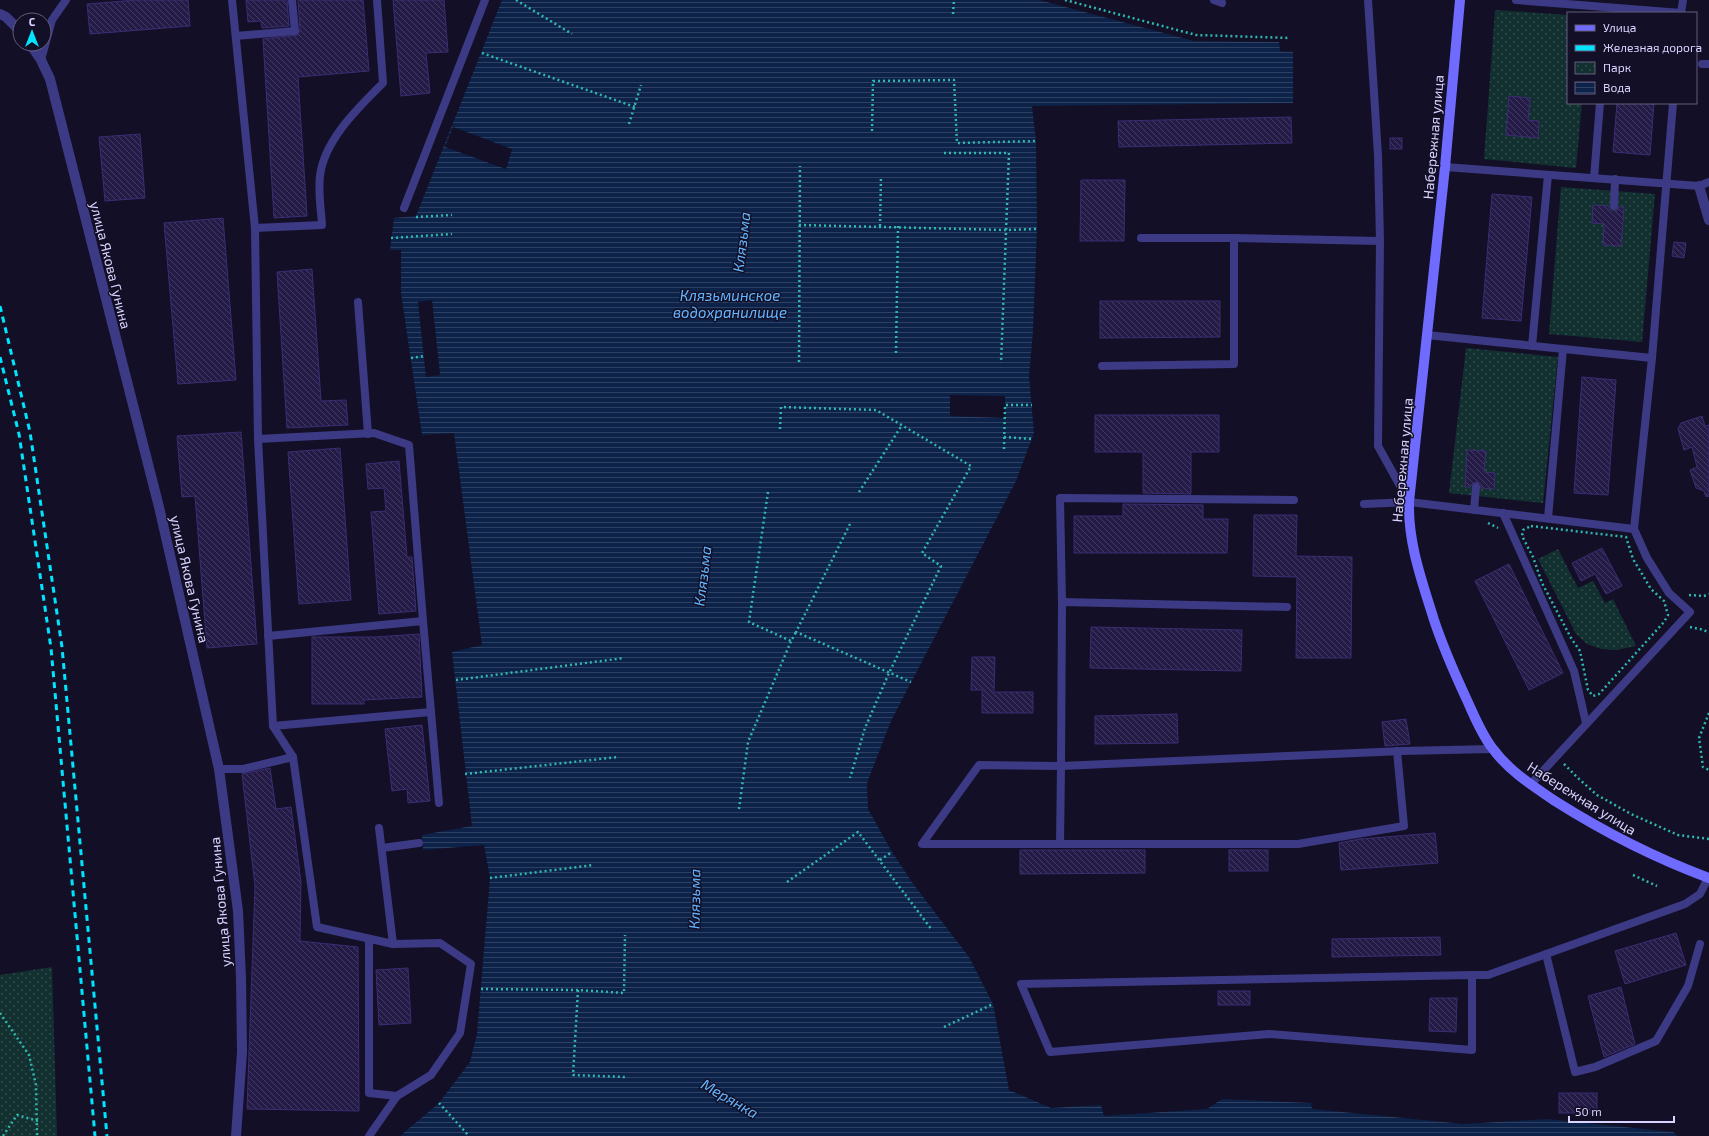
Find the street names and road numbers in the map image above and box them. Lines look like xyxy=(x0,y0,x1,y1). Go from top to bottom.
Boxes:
street label: Набережная улица xyxy=(1419,74,1447,200)
street label: улица Якова Гунина xyxy=(87,200,135,330)
street label: Набережная улица xyxy=(1388,397,1416,523)
street label: улица Якова Гунина xyxy=(167,513,213,645)
street label: Набережная улица xyxy=(1524,758,1640,838)
street label: улица Якова Гунина xyxy=(206,836,234,968)

